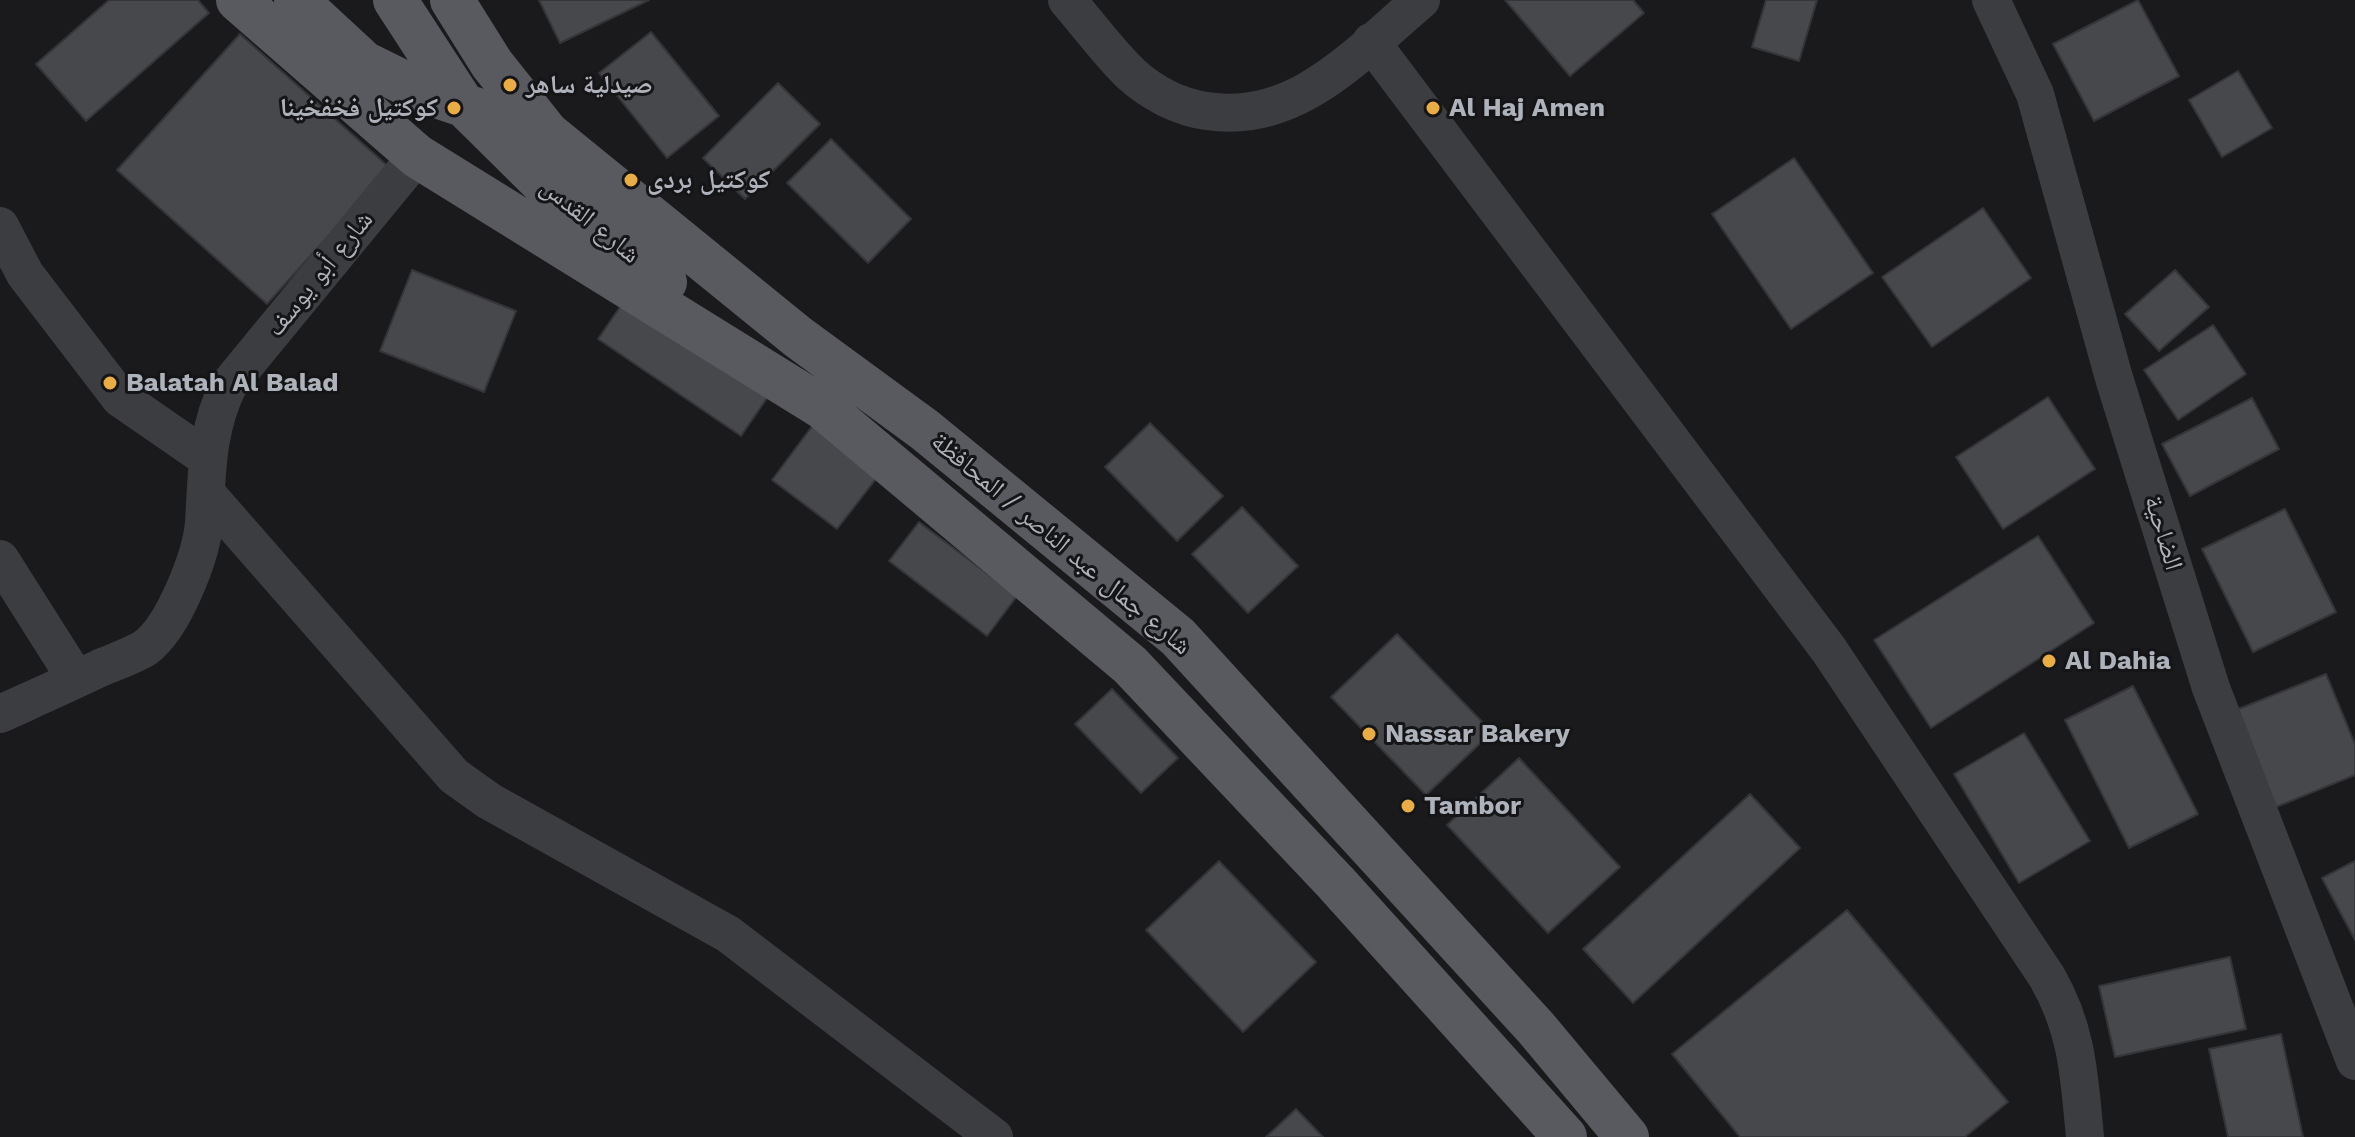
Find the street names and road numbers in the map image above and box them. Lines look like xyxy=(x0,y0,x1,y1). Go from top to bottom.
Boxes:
street label: شارع القدس xyxy=(534,172,646,270)
street label: شارع أبو يوسف xyxy=(260,205,380,343)
street label: شارع جمال عبد الناصر / المحافظة xyxy=(925,426,1197,662)
street label: الضاحية xyxy=(2137,492,2189,574)

